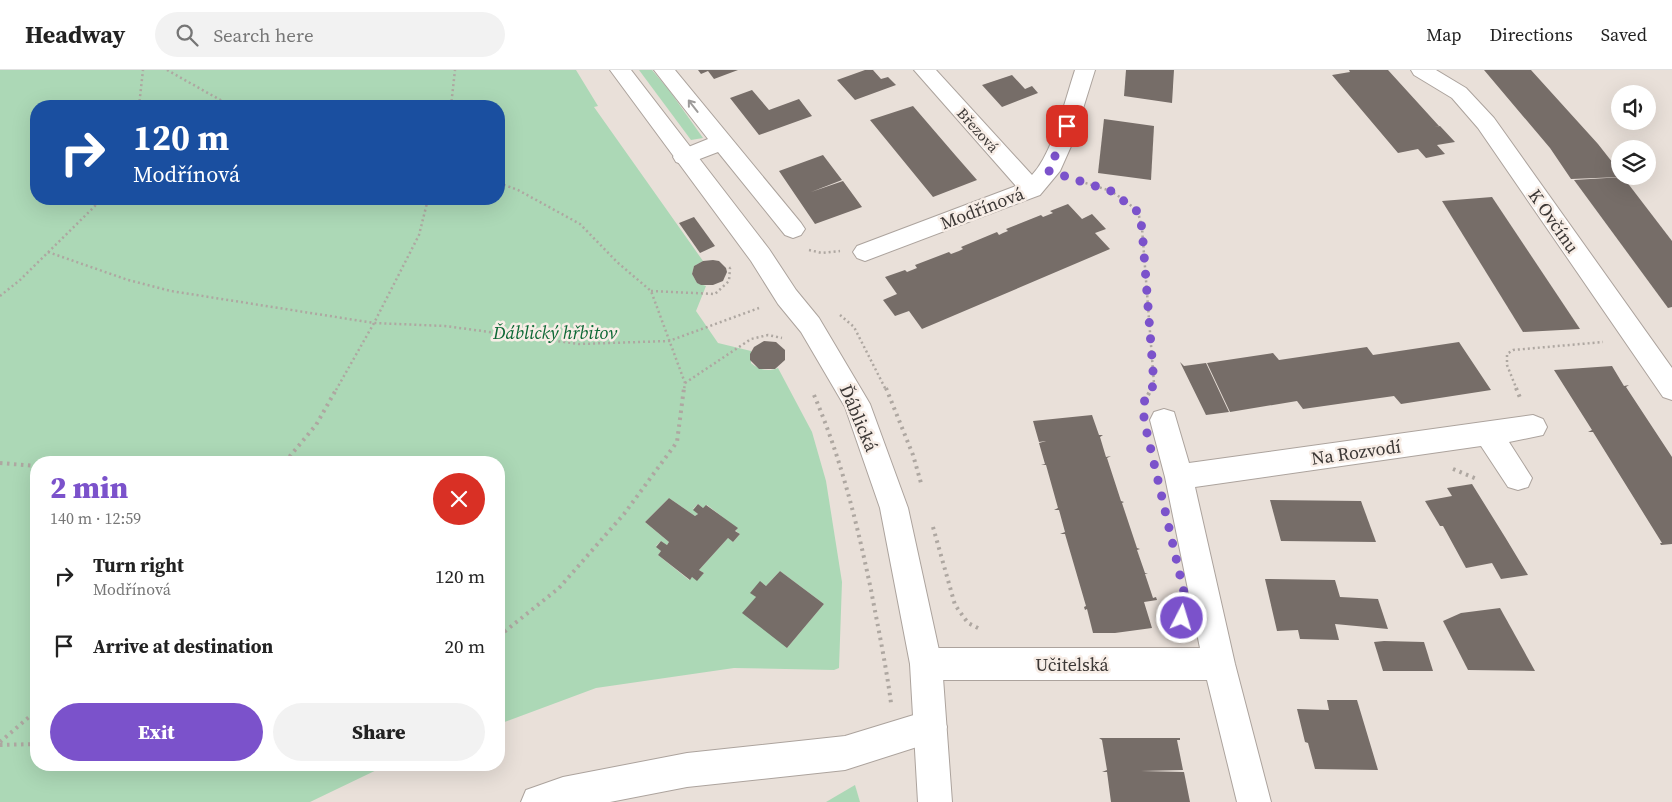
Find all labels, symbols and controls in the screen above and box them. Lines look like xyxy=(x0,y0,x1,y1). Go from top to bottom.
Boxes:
search box xyxy=(155,12,505,57)
text: Headway xyxy=(25,18,125,51)
icon: search xyxy=(173,21,201,49)
text: Search here xyxy=(213,22,314,48)
text: Map xyxy=(1426,22,1462,47)
text: Directions xyxy=(1490,22,1573,47)
text: Saved xyxy=(1601,22,1647,47)
map controls xyxy=(1611,85,1656,185)
button: sound xyxy=(1611,85,1656,130)
one-way arrow xyxy=(687,100,698,113)
street label: Březová xyxy=(952,103,1004,157)
pin xyxy=(1046,105,1088,147)
icon: arrive xyxy=(1053,112,1081,140)
text: 120 m xyxy=(133,114,229,162)
icon: right xyxy=(50,120,115,185)
button: layers xyxy=(1611,140,1656,185)
text: Modřínová xyxy=(133,159,240,189)
street label: Modřínová xyxy=(937,180,1028,235)
street label: K Ovčínu xyxy=(1523,184,1585,258)
park label: Ďáblický hřbitov xyxy=(492,320,617,345)
street label: Ďáblická xyxy=(834,381,885,456)
street label: Na Rozvodí xyxy=(1310,433,1402,471)
text: 2 min xyxy=(50,467,128,508)
button: close xyxy=(433,473,485,525)
text: 140 m · 12:59 xyxy=(50,507,141,529)
text: Turn right xyxy=(93,552,184,578)
icon: right xyxy=(50,562,78,590)
text: 120 m xyxy=(435,563,485,589)
text: Modřínová xyxy=(93,578,171,600)
position arrow xyxy=(1155,591,1207,643)
icon: arrive xyxy=(50,632,78,660)
text: Arrive at destination xyxy=(93,633,273,659)
text: 20 m xyxy=(444,633,485,659)
street label: Učitelská xyxy=(1035,652,1110,677)
button: Exit xyxy=(50,703,263,761)
button: Share xyxy=(273,703,485,761)

